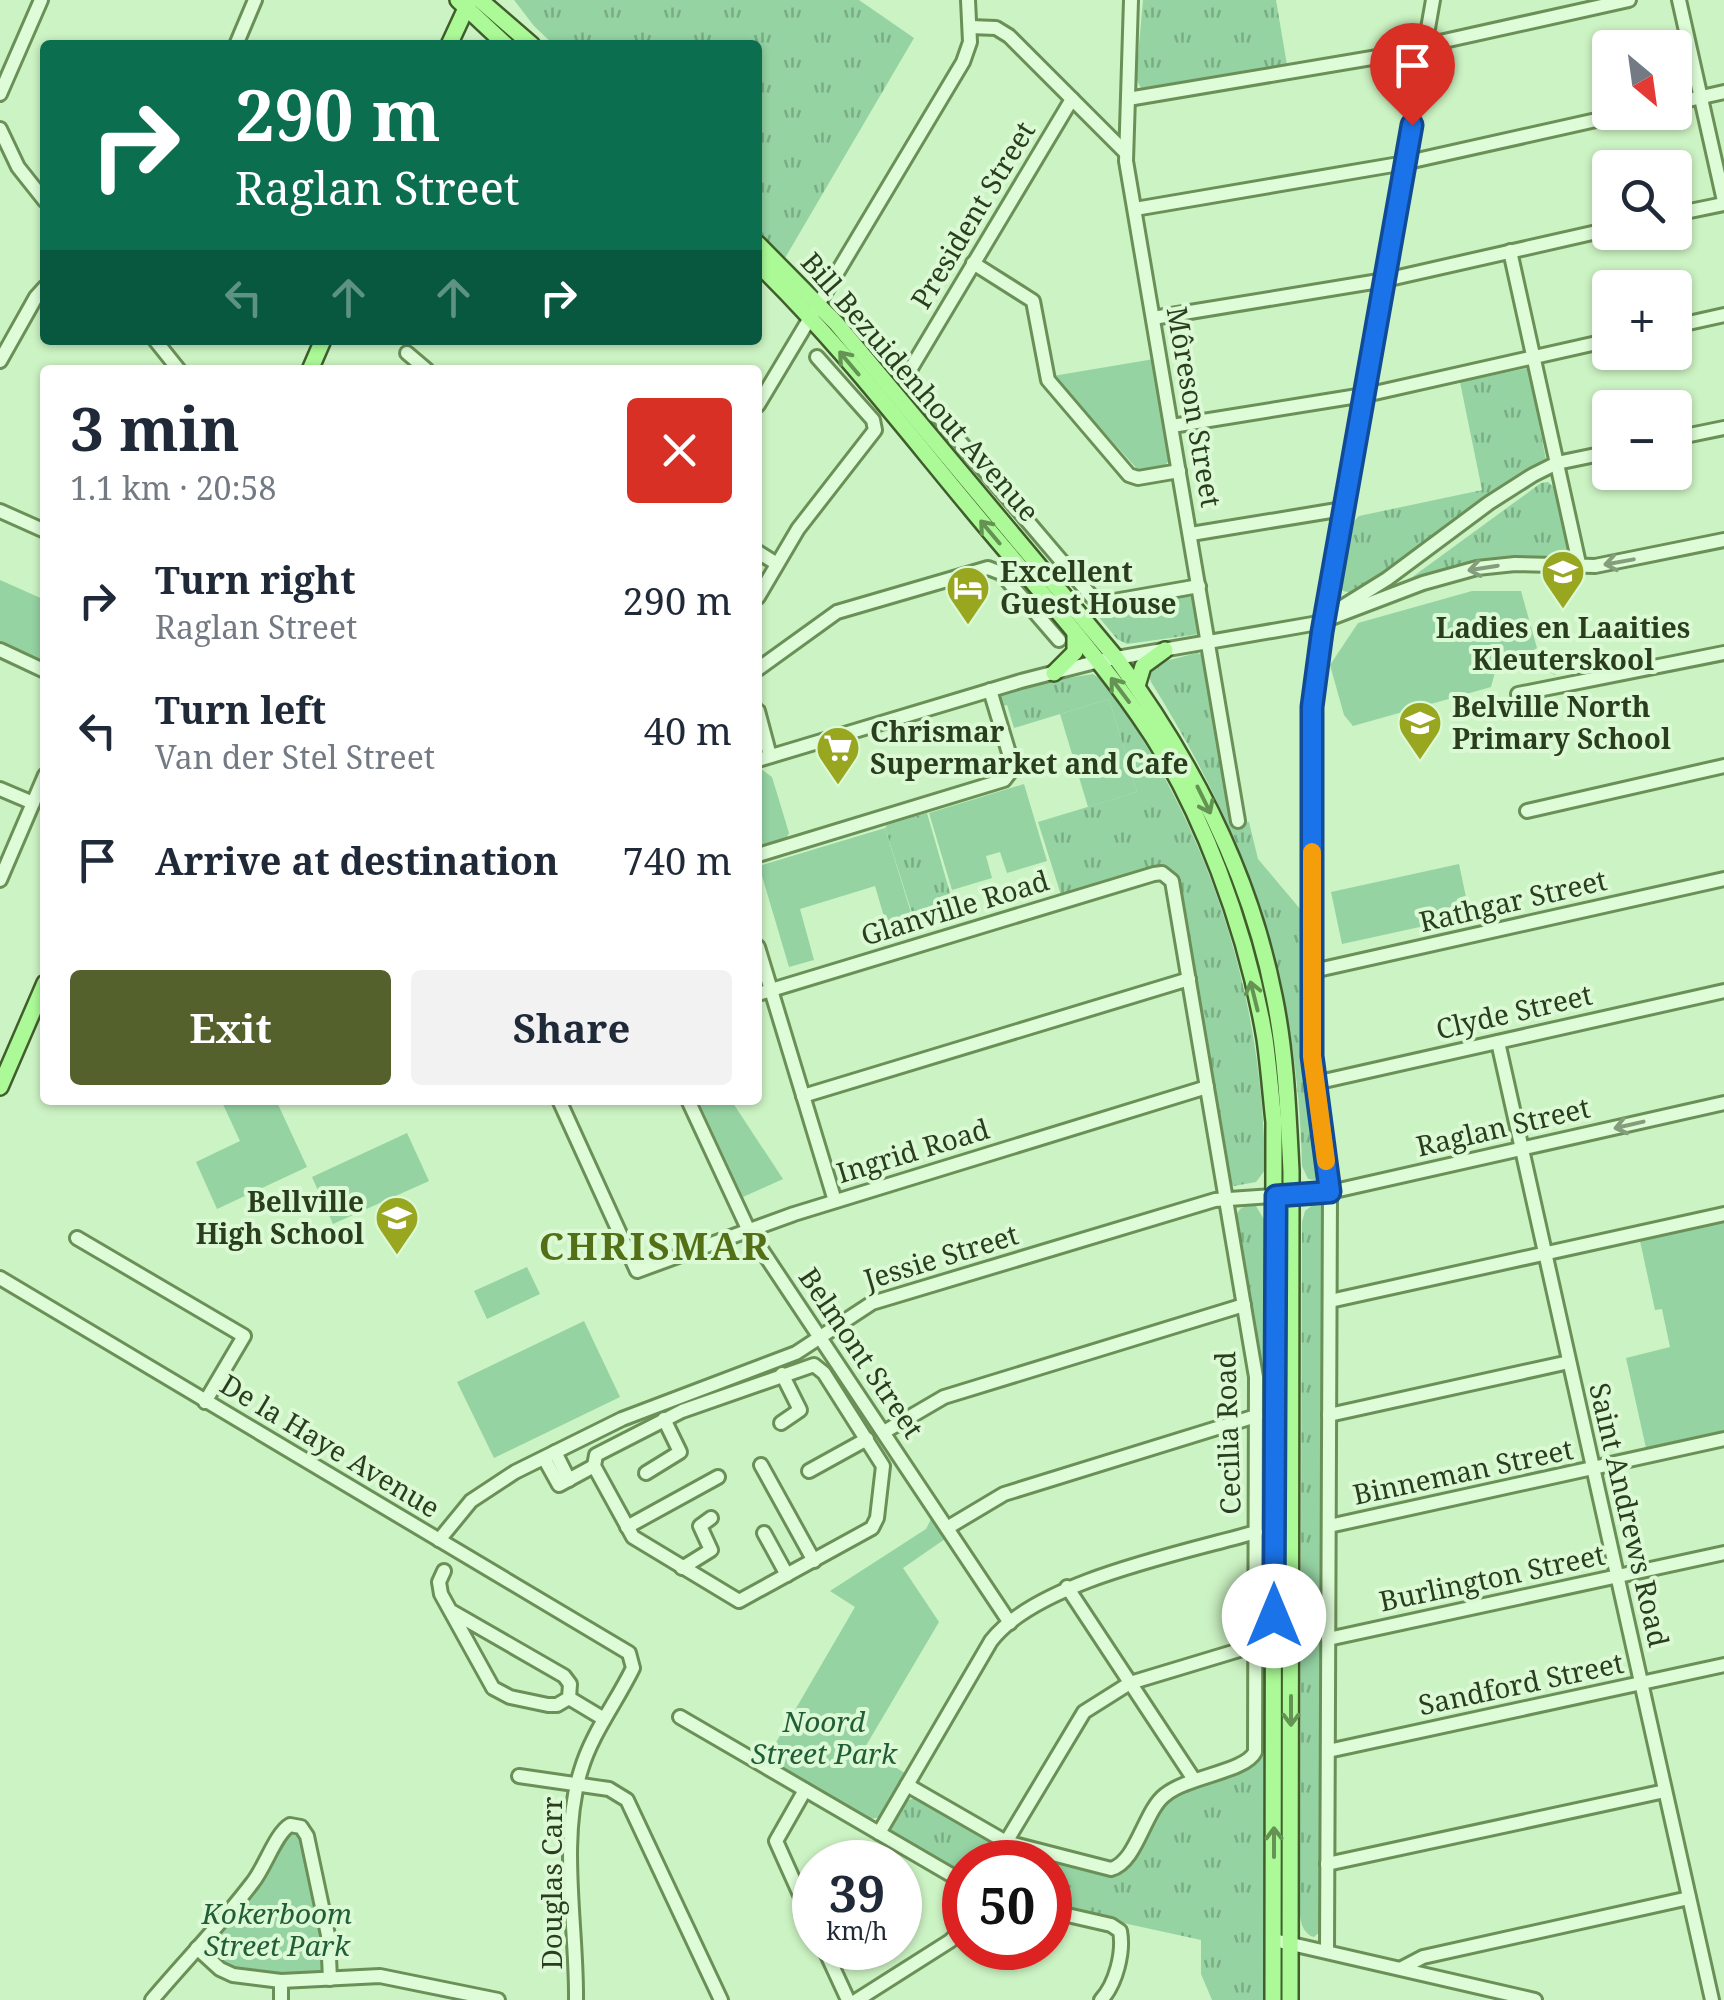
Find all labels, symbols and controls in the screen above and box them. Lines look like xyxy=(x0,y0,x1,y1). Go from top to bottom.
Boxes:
pin xyxy=(1370,23,1455,126)
north arrow xyxy=(1592,30,1692,130)
map controls xyxy=(1592,30,1692,490)
icon: arrive xyxy=(1385,38,1440,93)
text: 290 m xyxy=(235,66,441,162)
icon: right xyxy=(70,80,200,210)
street label: President Street xyxy=(901,114,1043,315)
button: search xyxy=(1592,150,1692,250)
text: Raglan Street xyxy=(235,157,520,218)
street label: Bill Bezuidenhout Avenue xyxy=(793,244,1048,529)
icon: left xyxy=(216,270,271,325)
icon: ahead xyxy=(321,270,376,325)
icon: ahead xyxy=(426,270,481,325)
icon: right xyxy=(531,270,586,325)
button: + xyxy=(1592,270,1692,370)
street label: Môreson Street xyxy=(1159,304,1231,510)
one-way arrow xyxy=(838,351,861,376)
text: 3 min xyxy=(70,387,240,469)
button: − xyxy=(1592,390,1692,490)
button: close xyxy=(627,398,732,503)
text: 1.1 km · 20:58 xyxy=(70,466,276,509)
one-way arrow xyxy=(979,519,1001,545)
school or university icon: Ladies en Laaities Kleuterskool xyxy=(1540,549,1586,610)
place label: Excellent Guest House xyxy=(1000,552,1177,622)
text: Turn right xyxy=(155,553,356,605)
one-way arrow xyxy=(1604,553,1636,572)
one-way arrow xyxy=(1467,559,1500,578)
hotel icon: Excellent Guest House xyxy=(945,565,991,626)
icon: right xyxy=(70,573,125,628)
text: 290 m xyxy=(622,574,732,626)
text: Raglan Street xyxy=(155,605,357,648)
place label: Ladies en Laaities Kleuterskool xyxy=(1436,608,1690,678)
one-way arrow xyxy=(1109,676,1130,704)
text: Turn left xyxy=(155,683,326,735)
place label: Belville North Primary School xyxy=(1452,687,1671,757)
school or university icon: Belville North Primary School xyxy=(1397,700,1443,761)
icon: left xyxy=(70,703,125,758)
text: 40 m xyxy=(644,704,732,756)
place label: Chrismar Supermarket and Cafe xyxy=(870,712,1188,782)
supermarket icon: Chrismar Supermarket and Cafe xyxy=(815,725,861,786)
text: Van der Stel Street xyxy=(155,735,435,778)
one-way arrow xyxy=(1195,785,1214,814)
icon: arrive xyxy=(70,833,125,888)
text: Arrive at destination xyxy=(155,834,559,886)
text: 740 m xyxy=(622,834,732,886)
street label: Glanville Road xyxy=(856,860,1053,954)
street label: Rathgar Street xyxy=(1415,860,1610,940)
button: Exit xyxy=(70,970,391,1085)
button: Share xyxy=(411,970,732,1085)
street label: Clyde Street xyxy=(1432,975,1596,1047)
one-way arrow xyxy=(1244,980,1262,1012)
street label: Raglan Street xyxy=(1412,1088,1593,1164)
street label: Ingrid Road xyxy=(832,1109,994,1191)
one-way arrow xyxy=(1614,1116,1646,1135)
place label: Bellville High School xyxy=(196,1182,364,1252)
school or university icon: Bellville High School xyxy=(374,1195,420,1256)
street label: Jessie Street xyxy=(858,1215,1023,1298)
district label: CHRISMAR xyxy=(539,1219,771,1271)
street label: Belmont Street xyxy=(791,1260,933,1445)
street label: Cecilia Road xyxy=(1205,1351,1249,1515)
street label: De la Haye Avenue xyxy=(214,1365,447,1526)
street label: Saint Andrews Road xyxy=(1581,1379,1679,1651)
street label: Binneman Street xyxy=(1349,1429,1576,1513)
street label: Burlington Street xyxy=(1376,1535,1608,1619)
position arrow xyxy=(1222,1564,1326,1668)
street label: Sandford Street xyxy=(1415,1643,1627,1723)
one-way arrow xyxy=(1282,1694,1300,1727)
park label: Noord Street Park xyxy=(751,1702,898,1772)
street label: Douglas Carr xyxy=(532,1796,570,1970)
one-way arrow xyxy=(1264,1827,1284,1860)
speed limit sign: 50 xyxy=(942,1840,1072,1970)
text: 39 xyxy=(829,1859,885,1927)
park label: Kokerboom Street Park xyxy=(201,1894,352,1964)
text: km/h xyxy=(826,1913,888,1947)

